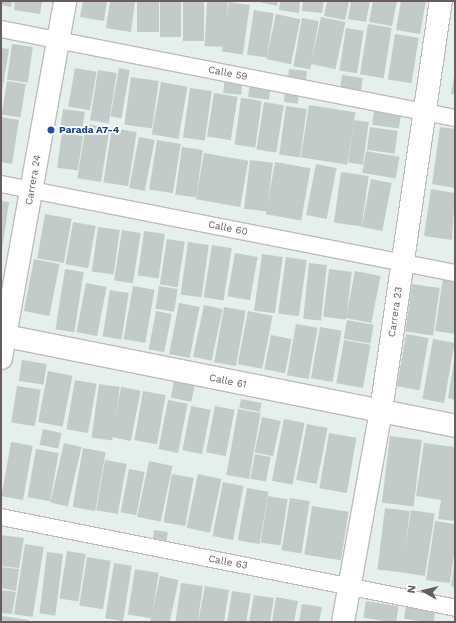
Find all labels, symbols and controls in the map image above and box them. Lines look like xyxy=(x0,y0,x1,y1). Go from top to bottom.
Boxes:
street label: Calle 59 xyxy=(207,63,249,83)
place label: Parada A7-4 xyxy=(59,124,120,136)
marker: Parada A7-4 xyxy=(46,125,56,135)
street label: Carrera 24 xyxy=(23,154,43,206)
street label: Calle 60 xyxy=(207,218,249,238)
street label: Carrera 23 xyxy=(386,286,404,338)
street label: Calle 61 xyxy=(208,372,248,390)
street label: Calle 63 xyxy=(207,552,249,572)
north arrow xyxy=(404,571,444,611)
text: N xyxy=(405,584,419,594)

